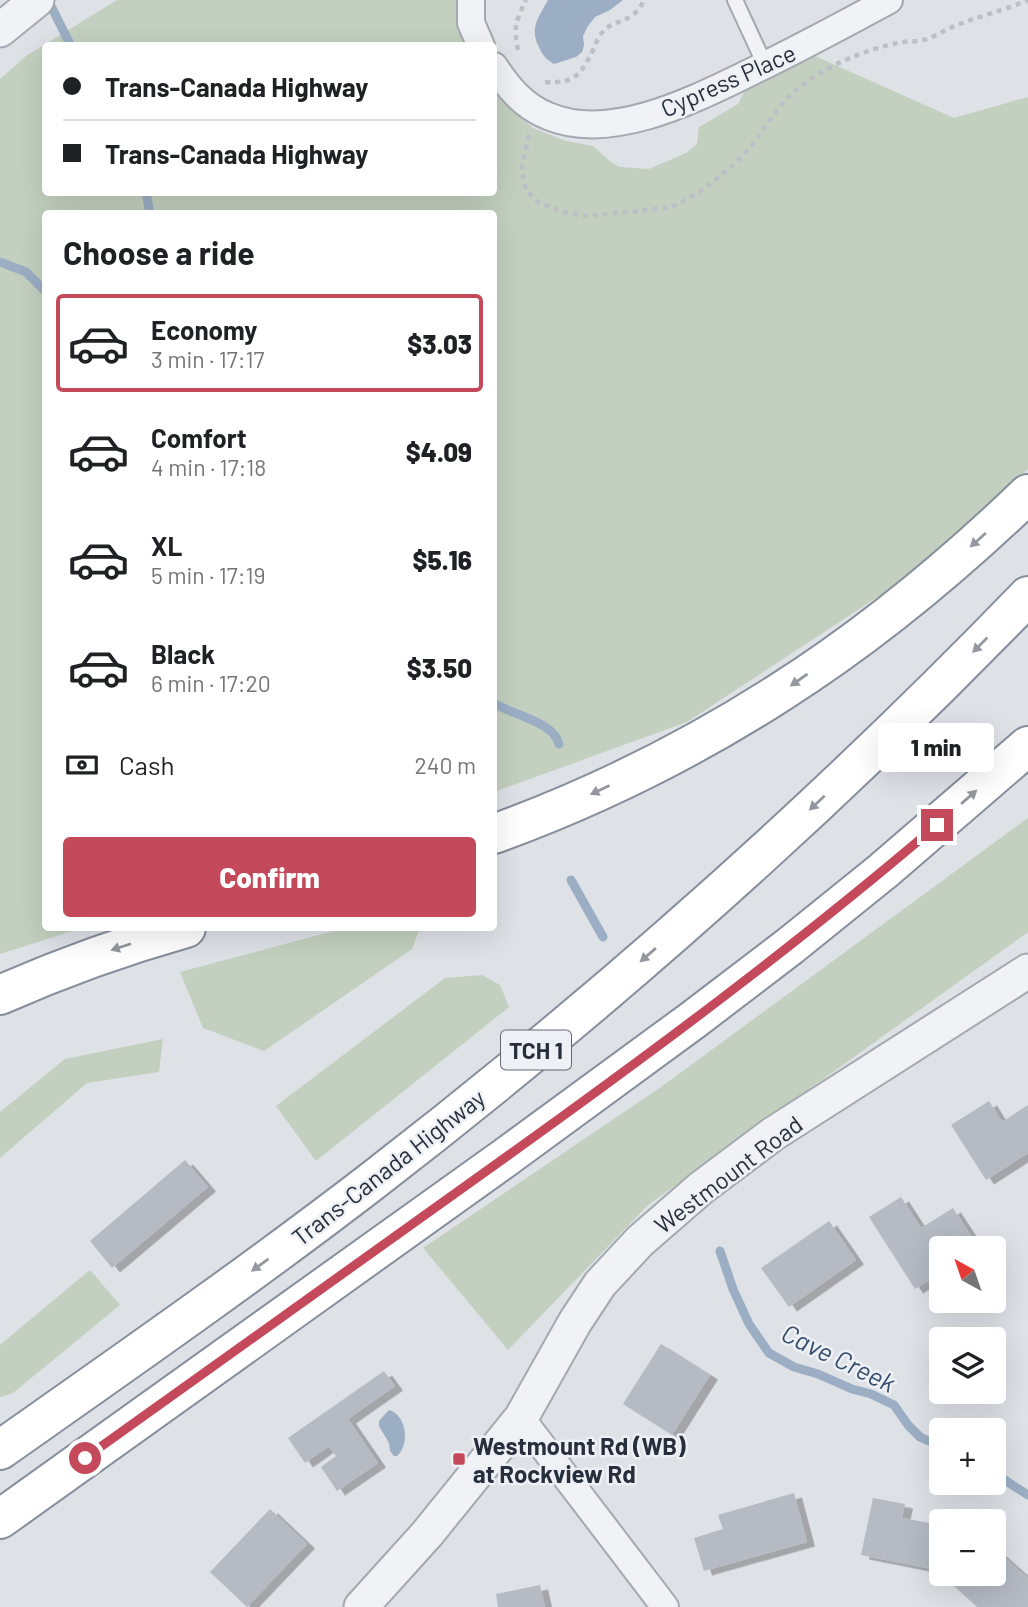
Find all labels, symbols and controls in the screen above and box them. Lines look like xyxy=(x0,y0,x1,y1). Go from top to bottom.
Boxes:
street label: Cypress Place xyxy=(656,37,800,123)
text: Trans-Canada Highway xyxy=(105,71,368,102)
text: Trans-Canada Highway xyxy=(105,138,368,169)
text: Choose a ride xyxy=(63,233,255,271)
icon: car xyxy=(67,312,130,375)
text: Economy xyxy=(151,314,257,345)
text: $3.03 xyxy=(407,328,472,359)
text: 3 min · 17:17 xyxy=(151,345,264,373)
icon: car xyxy=(67,420,130,483)
text: Comfort xyxy=(151,422,247,453)
text: $4.09 xyxy=(406,436,472,467)
text: 4 min · 17:18 xyxy=(151,453,266,481)
icon: car xyxy=(67,528,130,591)
text: XL xyxy=(151,530,182,561)
one-way arrow xyxy=(969,532,987,548)
text: $5.16 xyxy=(412,544,472,575)
text: 5 min · 17:19 xyxy=(151,561,266,589)
icon: car xyxy=(67,636,130,699)
one-way arrow xyxy=(972,636,989,653)
text: Black xyxy=(151,638,215,669)
text: $3.50 xyxy=(407,652,472,683)
text: 6 min · 17:20 xyxy=(151,669,271,697)
one-way arrow xyxy=(790,673,808,687)
callout: 1 min xyxy=(879,724,995,772)
text: 1 min xyxy=(911,733,961,761)
icon: cash xyxy=(63,746,101,784)
text: Cash xyxy=(119,749,174,780)
text: 240 m xyxy=(414,751,476,779)
one-way arrow xyxy=(590,784,610,796)
one-way arrow xyxy=(961,790,978,805)
one-way arrow xyxy=(809,794,826,810)
route end xyxy=(921,809,953,841)
button: Confirm xyxy=(63,837,476,917)
one-way arrow xyxy=(110,943,131,953)
one-way arrow xyxy=(639,947,657,963)
road number: TCH 1 xyxy=(501,1030,571,1070)
street label: Trans-Canada Highway xyxy=(286,1083,490,1251)
street label: Westmount Road xyxy=(648,1109,808,1239)
north arrow xyxy=(929,1236,1006,1312)
map controls xyxy=(929,1236,1006,1586)
one-way arrow xyxy=(251,1258,269,1272)
water label: Cave Creek xyxy=(777,1316,901,1398)
button: layers xyxy=(929,1327,1006,1404)
button: + xyxy=(929,1418,1006,1495)
place label: Westmount Rd (WB) at Rockview Rd xyxy=(473,1431,686,1488)
route start xyxy=(69,1442,101,1474)
marker: Westmount Rd (WB) at Rockview Rd xyxy=(451,1451,467,1467)
button: − xyxy=(929,1509,1006,1586)

